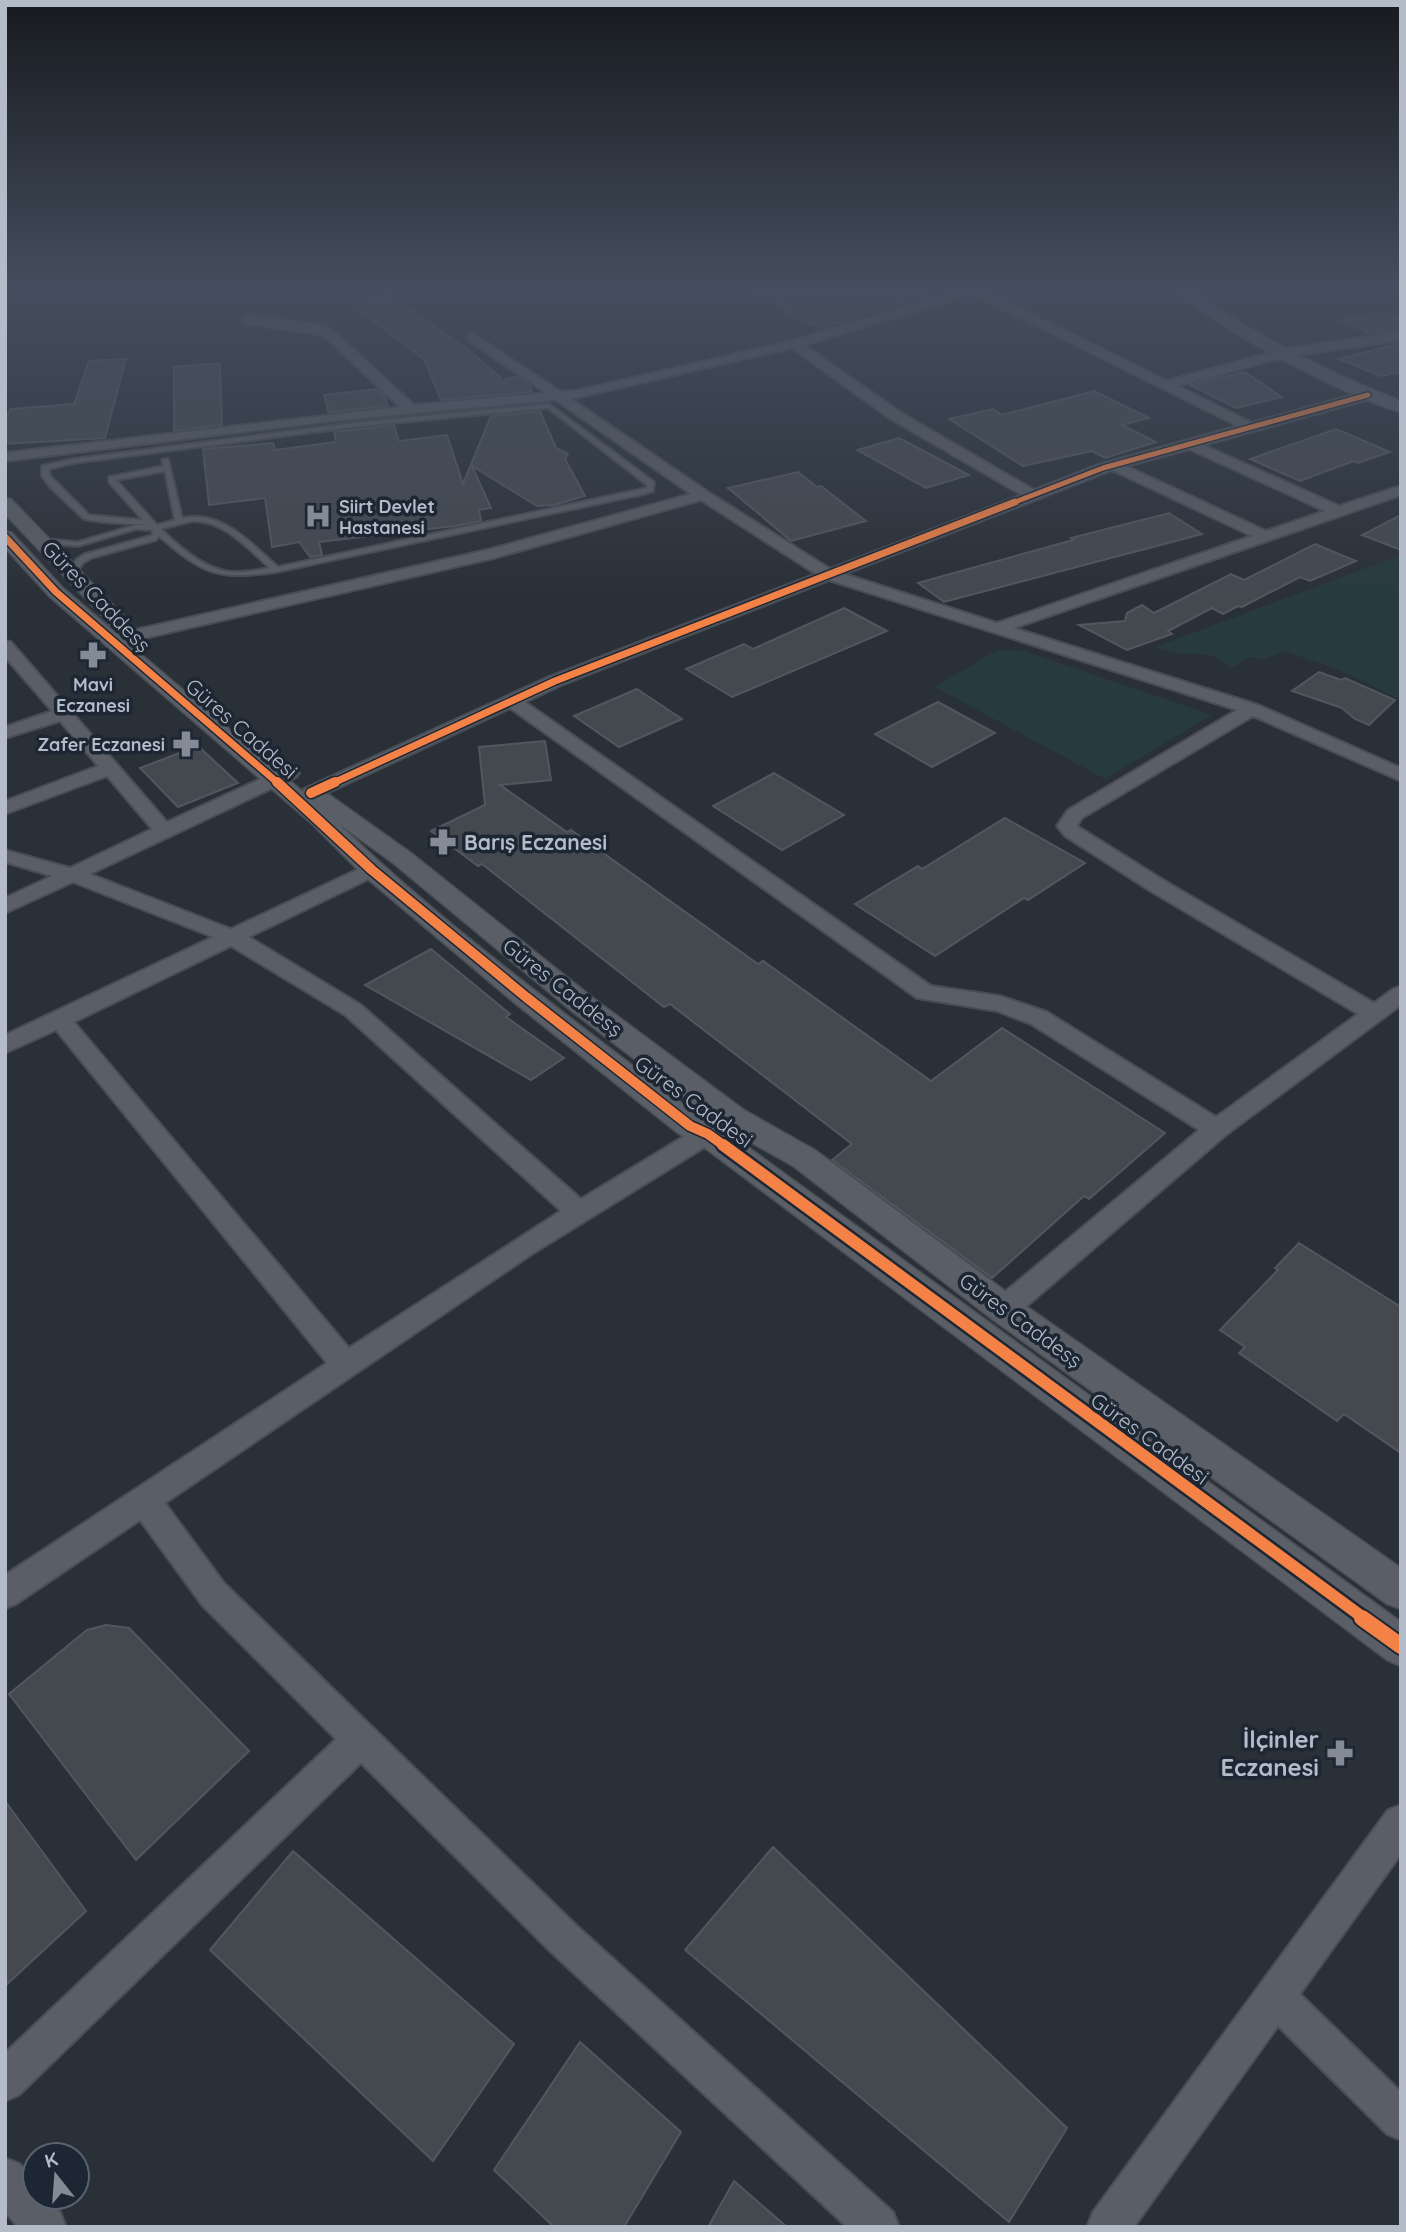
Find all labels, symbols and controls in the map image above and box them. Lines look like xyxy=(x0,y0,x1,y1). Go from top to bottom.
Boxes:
place label: Siirt Devlet Hastanesi xyxy=(339,495,435,539)
hospital icon: Siirt Devlet Hastanesi xyxy=(303,501,333,531)
street label: Güres Caddesş xyxy=(37,535,157,657)
pharmacy icon: Mavi Eczanesi xyxy=(78,640,108,670)
street label: Güres Caddesi xyxy=(181,672,303,784)
place label: Mavi Eczanesi xyxy=(56,673,130,717)
pharmacy icon: Zafer Eczanesi xyxy=(171,729,201,759)
place label: Zafer Eczanesi xyxy=(37,733,165,756)
pharmacy icon: Barış Eczanesi xyxy=(428,827,458,857)
place label: Barış Eczanesi xyxy=(464,829,607,855)
street label: Güres Caddesş xyxy=(498,932,628,1042)
street label: Güres Caddesi xyxy=(630,1049,758,1153)
street label: Güres Caddesş xyxy=(955,1267,1087,1373)
street label: Güres Caddesi xyxy=(1086,1386,1214,1490)
place label: İlçinler Eczanesi xyxy=(1221,1724,1319,1782)
pharmacy icon: İlçinler Eczanesi xyxy=(1325,1738,1355,1768)
north arrow xyxy=(21,2141,91,2211)
text: K xyxy=(42,2146,60,2173)

